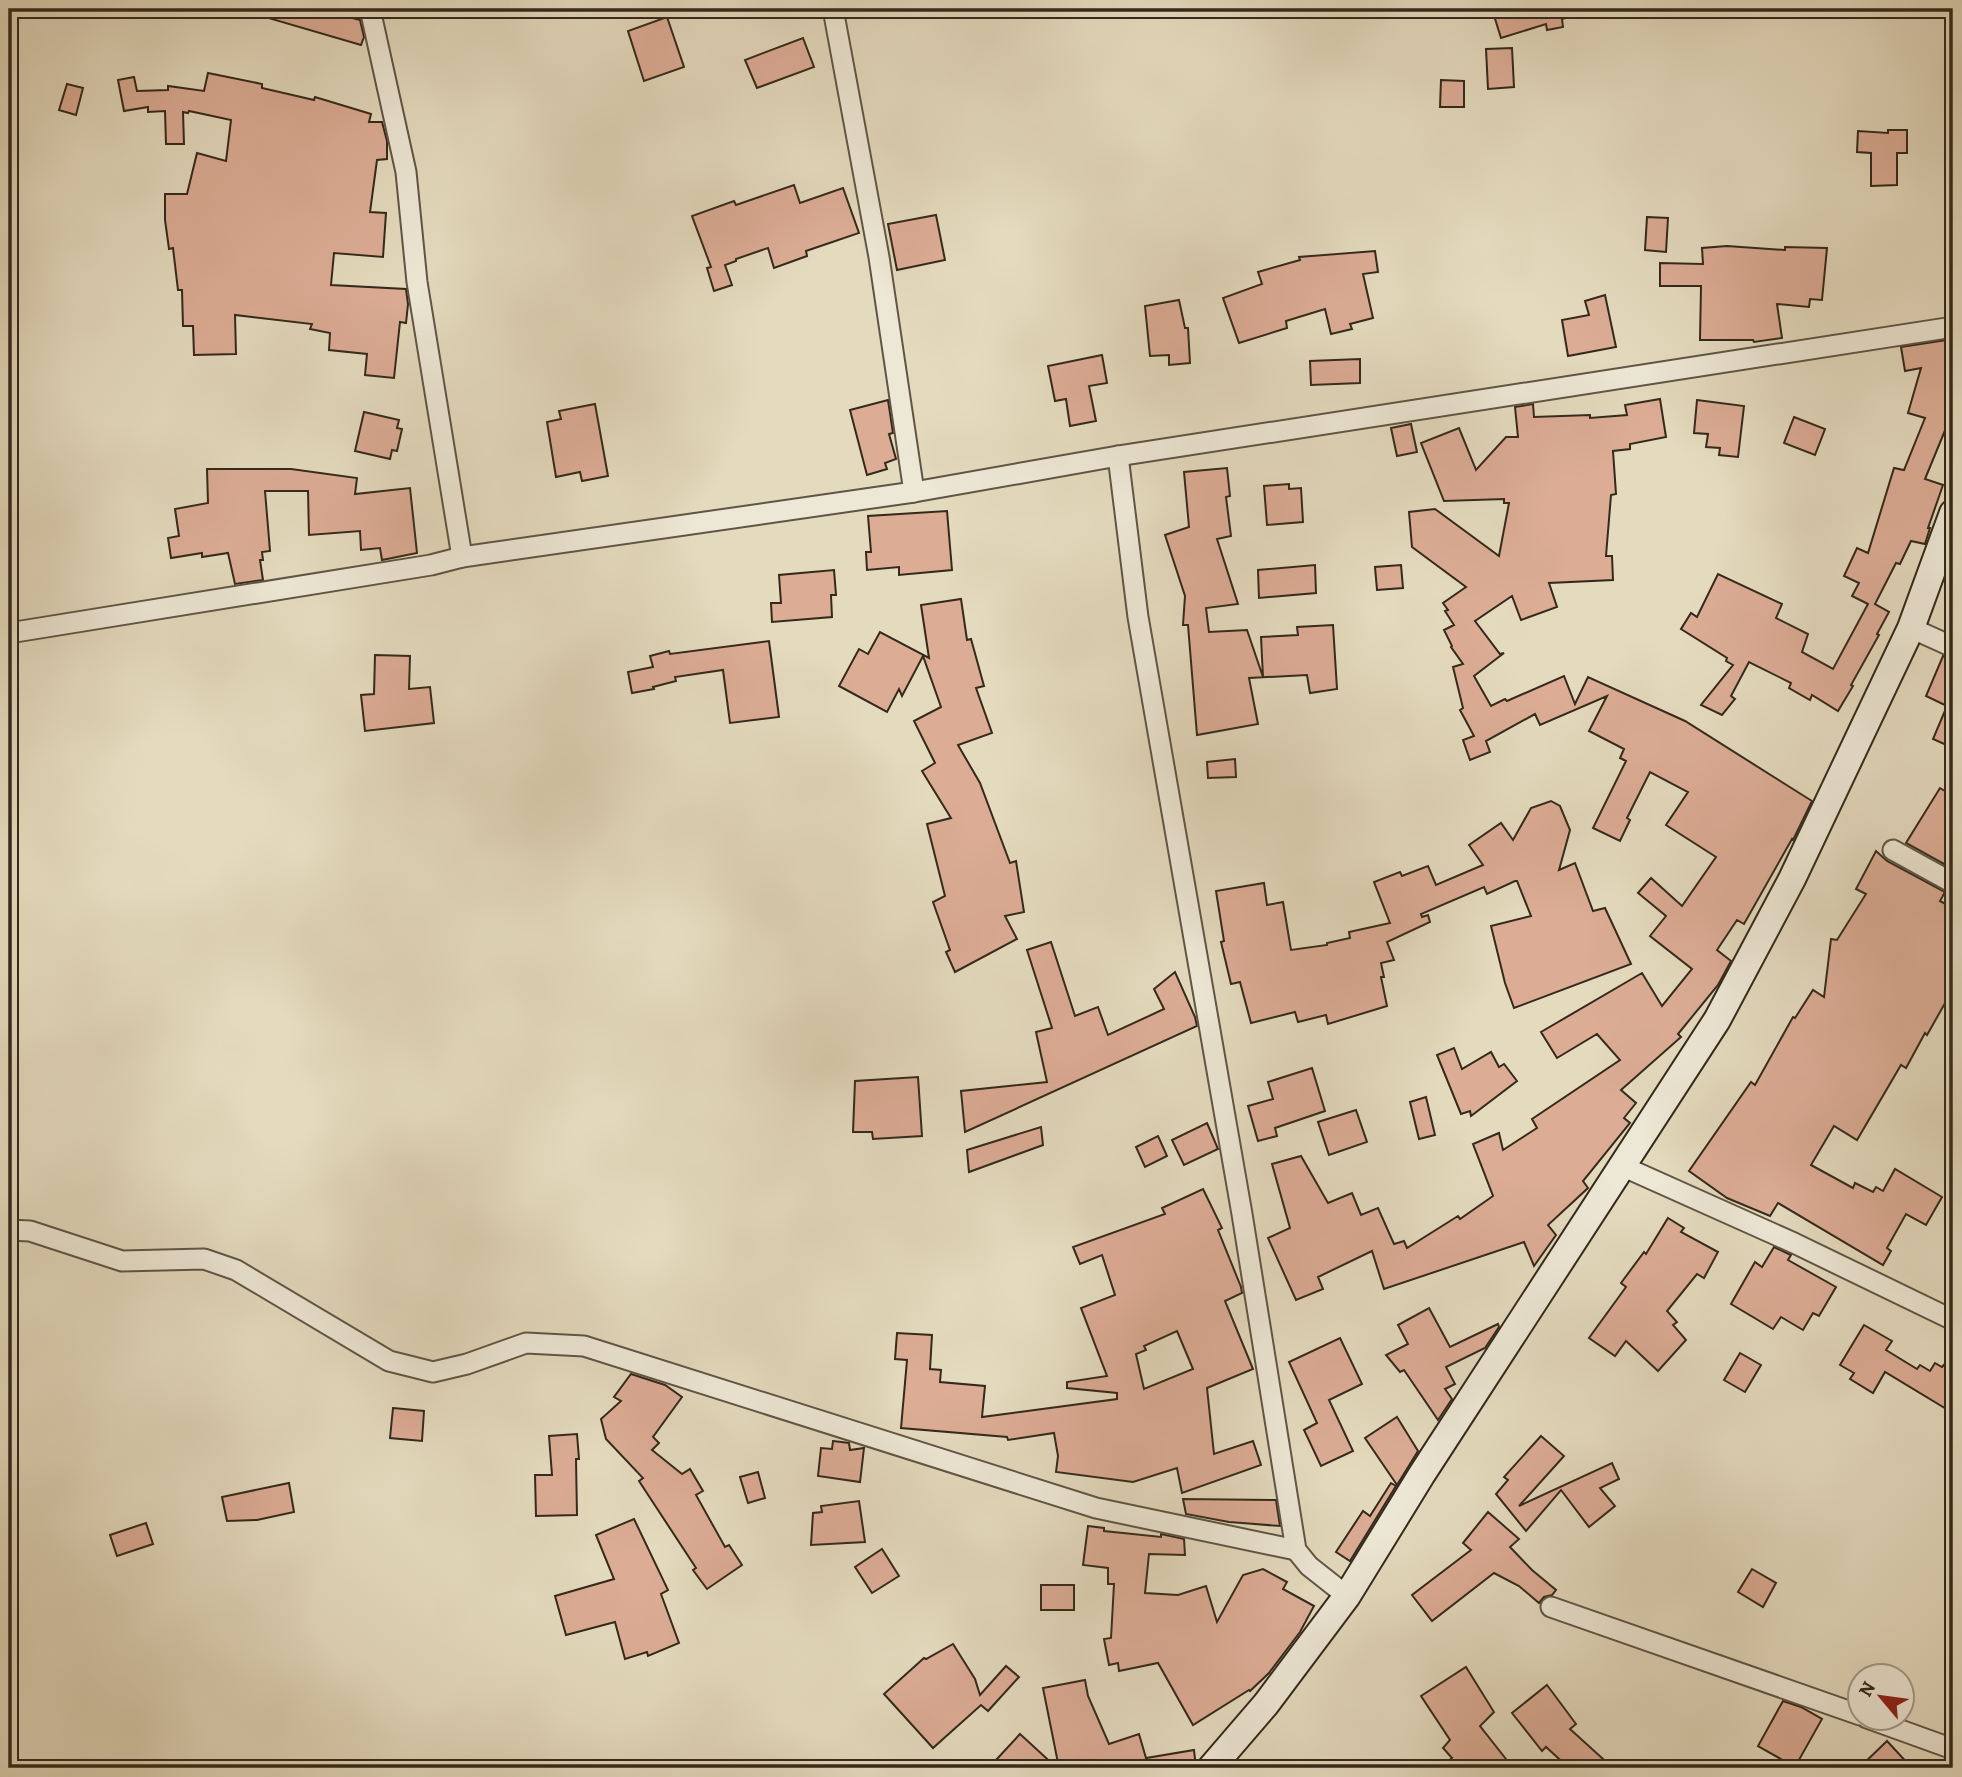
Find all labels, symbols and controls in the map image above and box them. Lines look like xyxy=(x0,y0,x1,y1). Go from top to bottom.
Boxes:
north arrow xyxy=(1846,1662,1916,1732)
text: N xyxy=(1852,1677,1882,1702)

